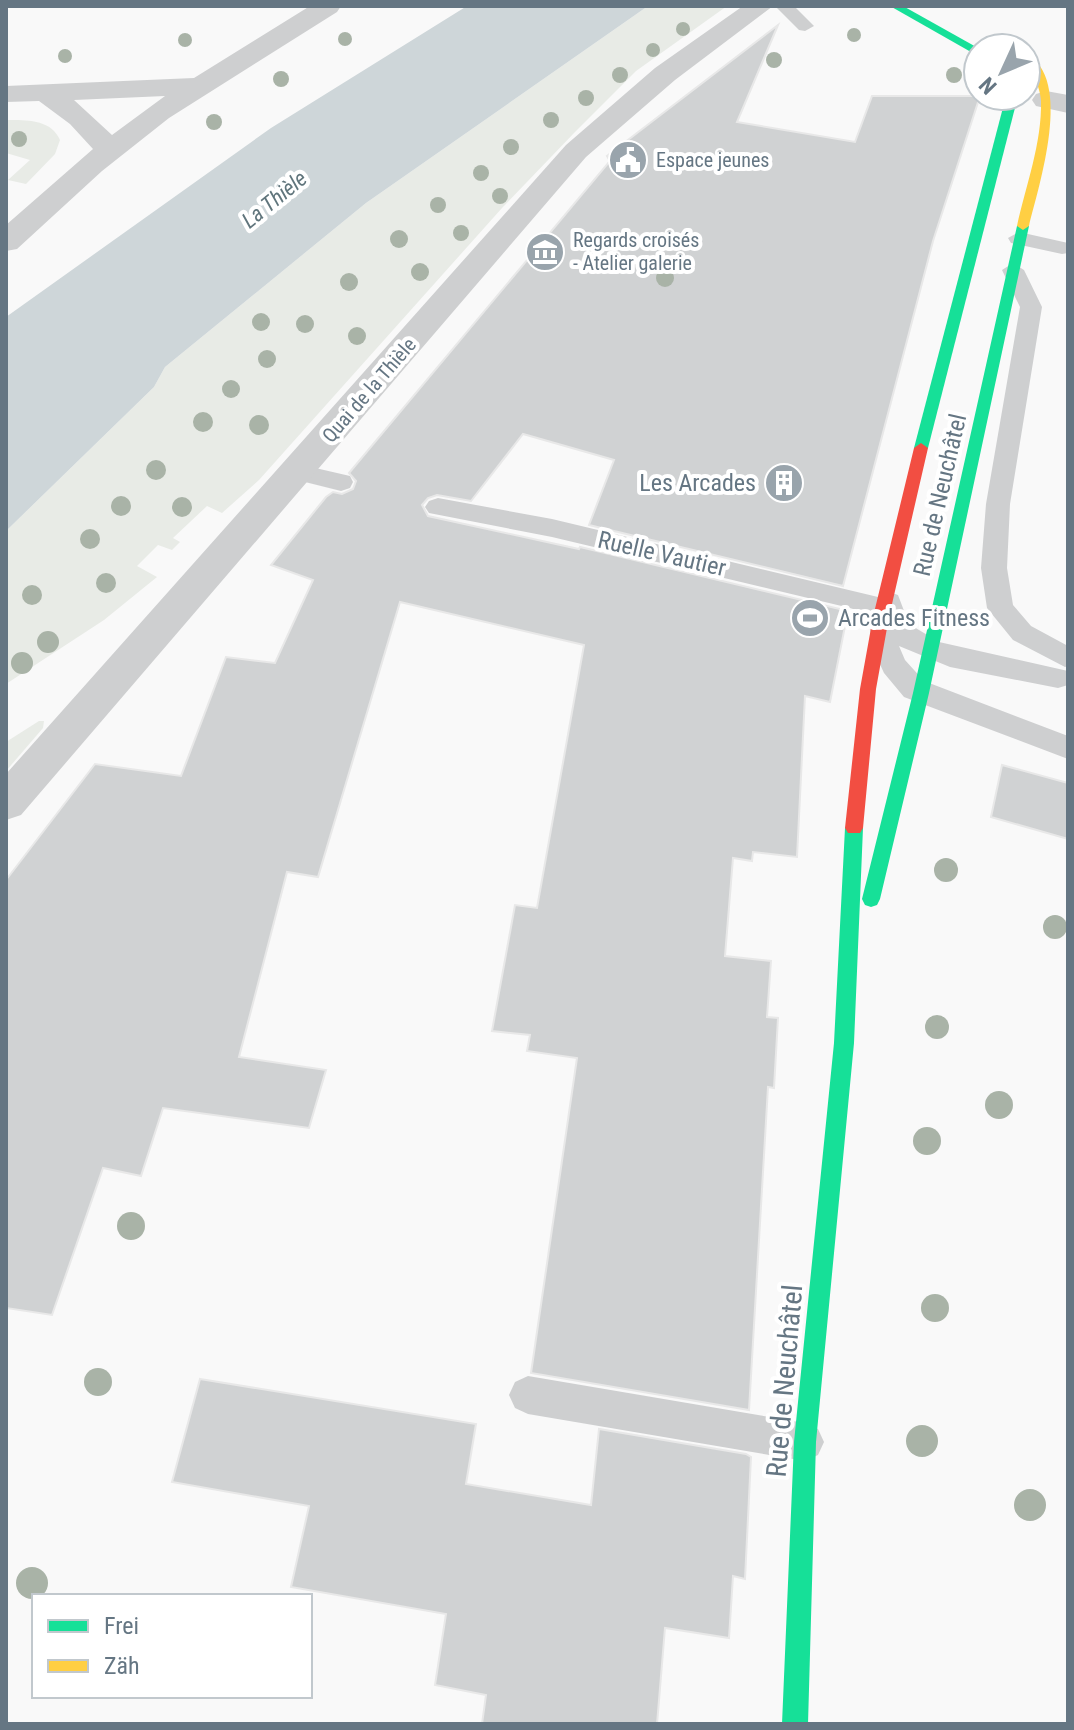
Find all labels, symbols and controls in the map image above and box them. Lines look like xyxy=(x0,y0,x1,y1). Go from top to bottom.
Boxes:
north arrow xyxy=(962,32,1042,112)
text: N xyxy=(974,72,1002,99)
public building icon: Espace jeunes xyxy=(607,139,649,181)
place label: Espace jeunes xyxy=(656,148,769,172)
water label: La Thièle xyxy=(237,166,312,233)
place label: Regards croisés - Atelier galerie xyxy=(573,228,699,275)
museum icon: Regards croisés - Atelier galerie xyxy=(524,231,566,273)
street label: Quai de la Thièle xyxy=(317,333,421,447)
street label: Rue de Neuchâtel xyxy=(908,411,972,579)
building icon: Les Arcades xyxy=(763,462,805,504)
place label: Les Arcades xyxy=(639,469,756,497)
street label: Ruelle Vautier xyxy=(595,526,729,582)
sports icon: Arcades Fitness xyxy=(789,597,831,639)
place label: Arcades Fitness xyxy=(838,604,990,632)
street label: Rue de Neuchâtel xyxy=(760,1283,809,1479)
legend xyxy=(32,1594,312,1698)
text: Frei xyxy=(104,1612,139,1640)
text: Zäh xyxy=(104,1652,140,1680)

